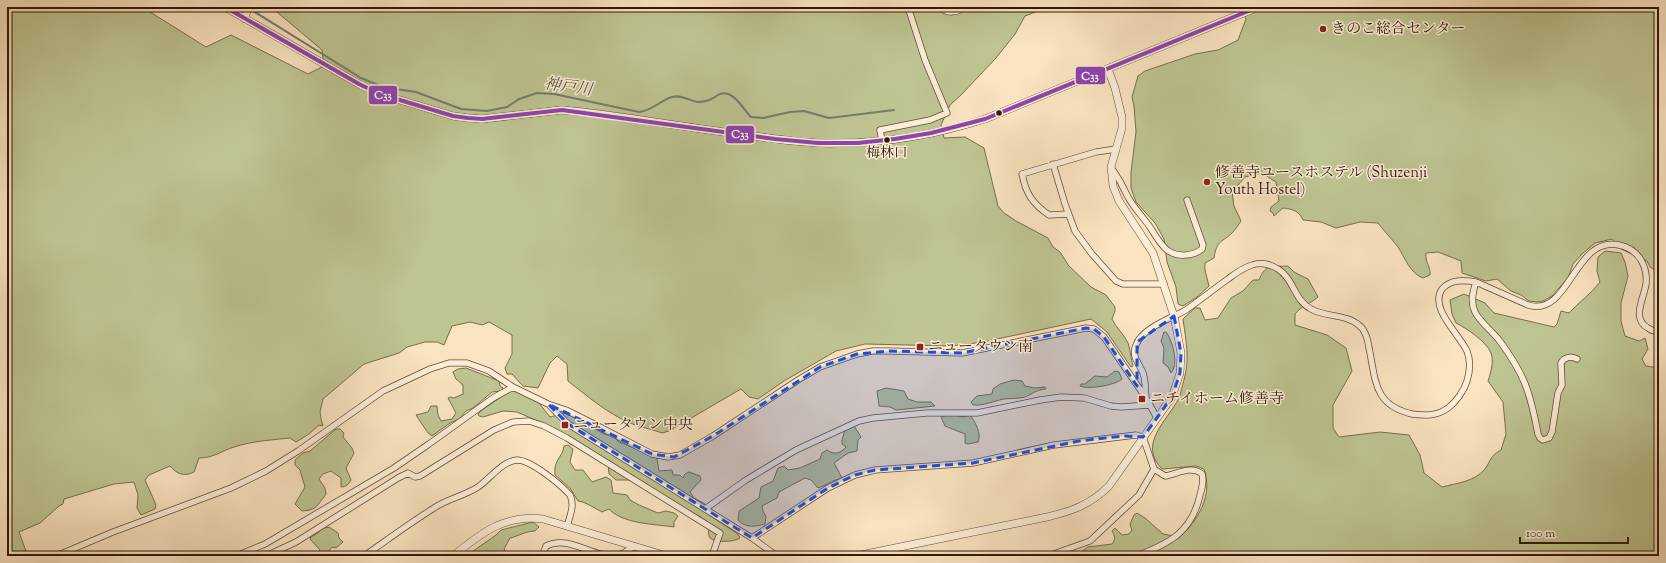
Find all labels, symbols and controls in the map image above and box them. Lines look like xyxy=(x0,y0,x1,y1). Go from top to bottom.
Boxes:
place label: きのこ総合センター xyxy=(1331,19,1465,40)
marker: きのこ総合センター xyxy=(1318,24,1328,34)
line badge: C33 xyxy=(1075,66,1106,85)
text: C33 xyxy=(1081,69,1099,85)
water label: 神戸川 xyxy=(543,73,595,103)
line badge: C33 xyxy=(368,85,398,105)
text: C33 xyxy=(374,88,392,104)
unlabelled marker xyxy=(994,108,1004,118)
line badge: C33 xyxy=(725,125,755,144)
text: C33 xyxy=(731,127,749,143)
marker: 梅林口 xyxy=(882,135,892,145)
place label: 梅林口 xyxy=(866,144,908,164)
place label: 修善寺ユースホステル (Shuzenji Youth Hostel) xyxy=(1215,163,1427,201)
marker: 修善寺ユースホステル (Shuzenji Youth Hostel) xyxy=(1202,177,1212,187)
place label: ニュータウン南 xyxy=(928,337,1033,358)
marker: ニュータウン南 xyxy=(915,342,925,352)
place label: ニチイホーム修善寺 xyxy=(1150,389,1284,410)
marker: ニチイホーム修善寺 xyxy=(1137,394,1147,404)
place label: ニュータウン中央 xyxy=(573,415,693,436)
marker: ニュータウン中央 xyxy=(560,420,570,430)
scale bar xyxy=(1520,519,1628,545)
text: 100 m xyxy=(1526,525,1555,543)

